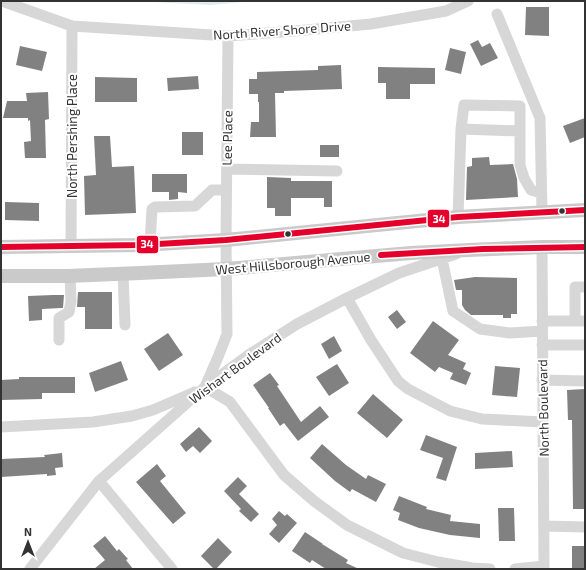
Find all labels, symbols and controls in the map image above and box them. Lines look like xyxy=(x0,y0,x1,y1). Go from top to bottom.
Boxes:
street label: North River Shore Drive xyxy=(213,17,351,43)
street label: North Pershing Place xyxy=(64,74,80,198)
street label: Lee Place xyxy=(219,110,235,166)
unlabelled marker xyxy=(557,206,567,216)
line badge: 34 xyxy=(427,209,450,228)
text: 34 xyxy=(432,212,446,225)
unlabelled marker xyxy=(283,229,293,239)
line badge: 34 xyxy=(136,235,159,254)
text: 34 xyxy=(140,237,154,250)
street label: West Hillsborough Avenue xyxy=(215,248,371,278)
street label: Wishart Boulevard xyxy=(186,329,284,407)
street label: North Boulevard xyxy=(534,359,552,457)
north arrow xyxy=(8,522,48,562)
text: N xyxy=(24,525,32,538)

